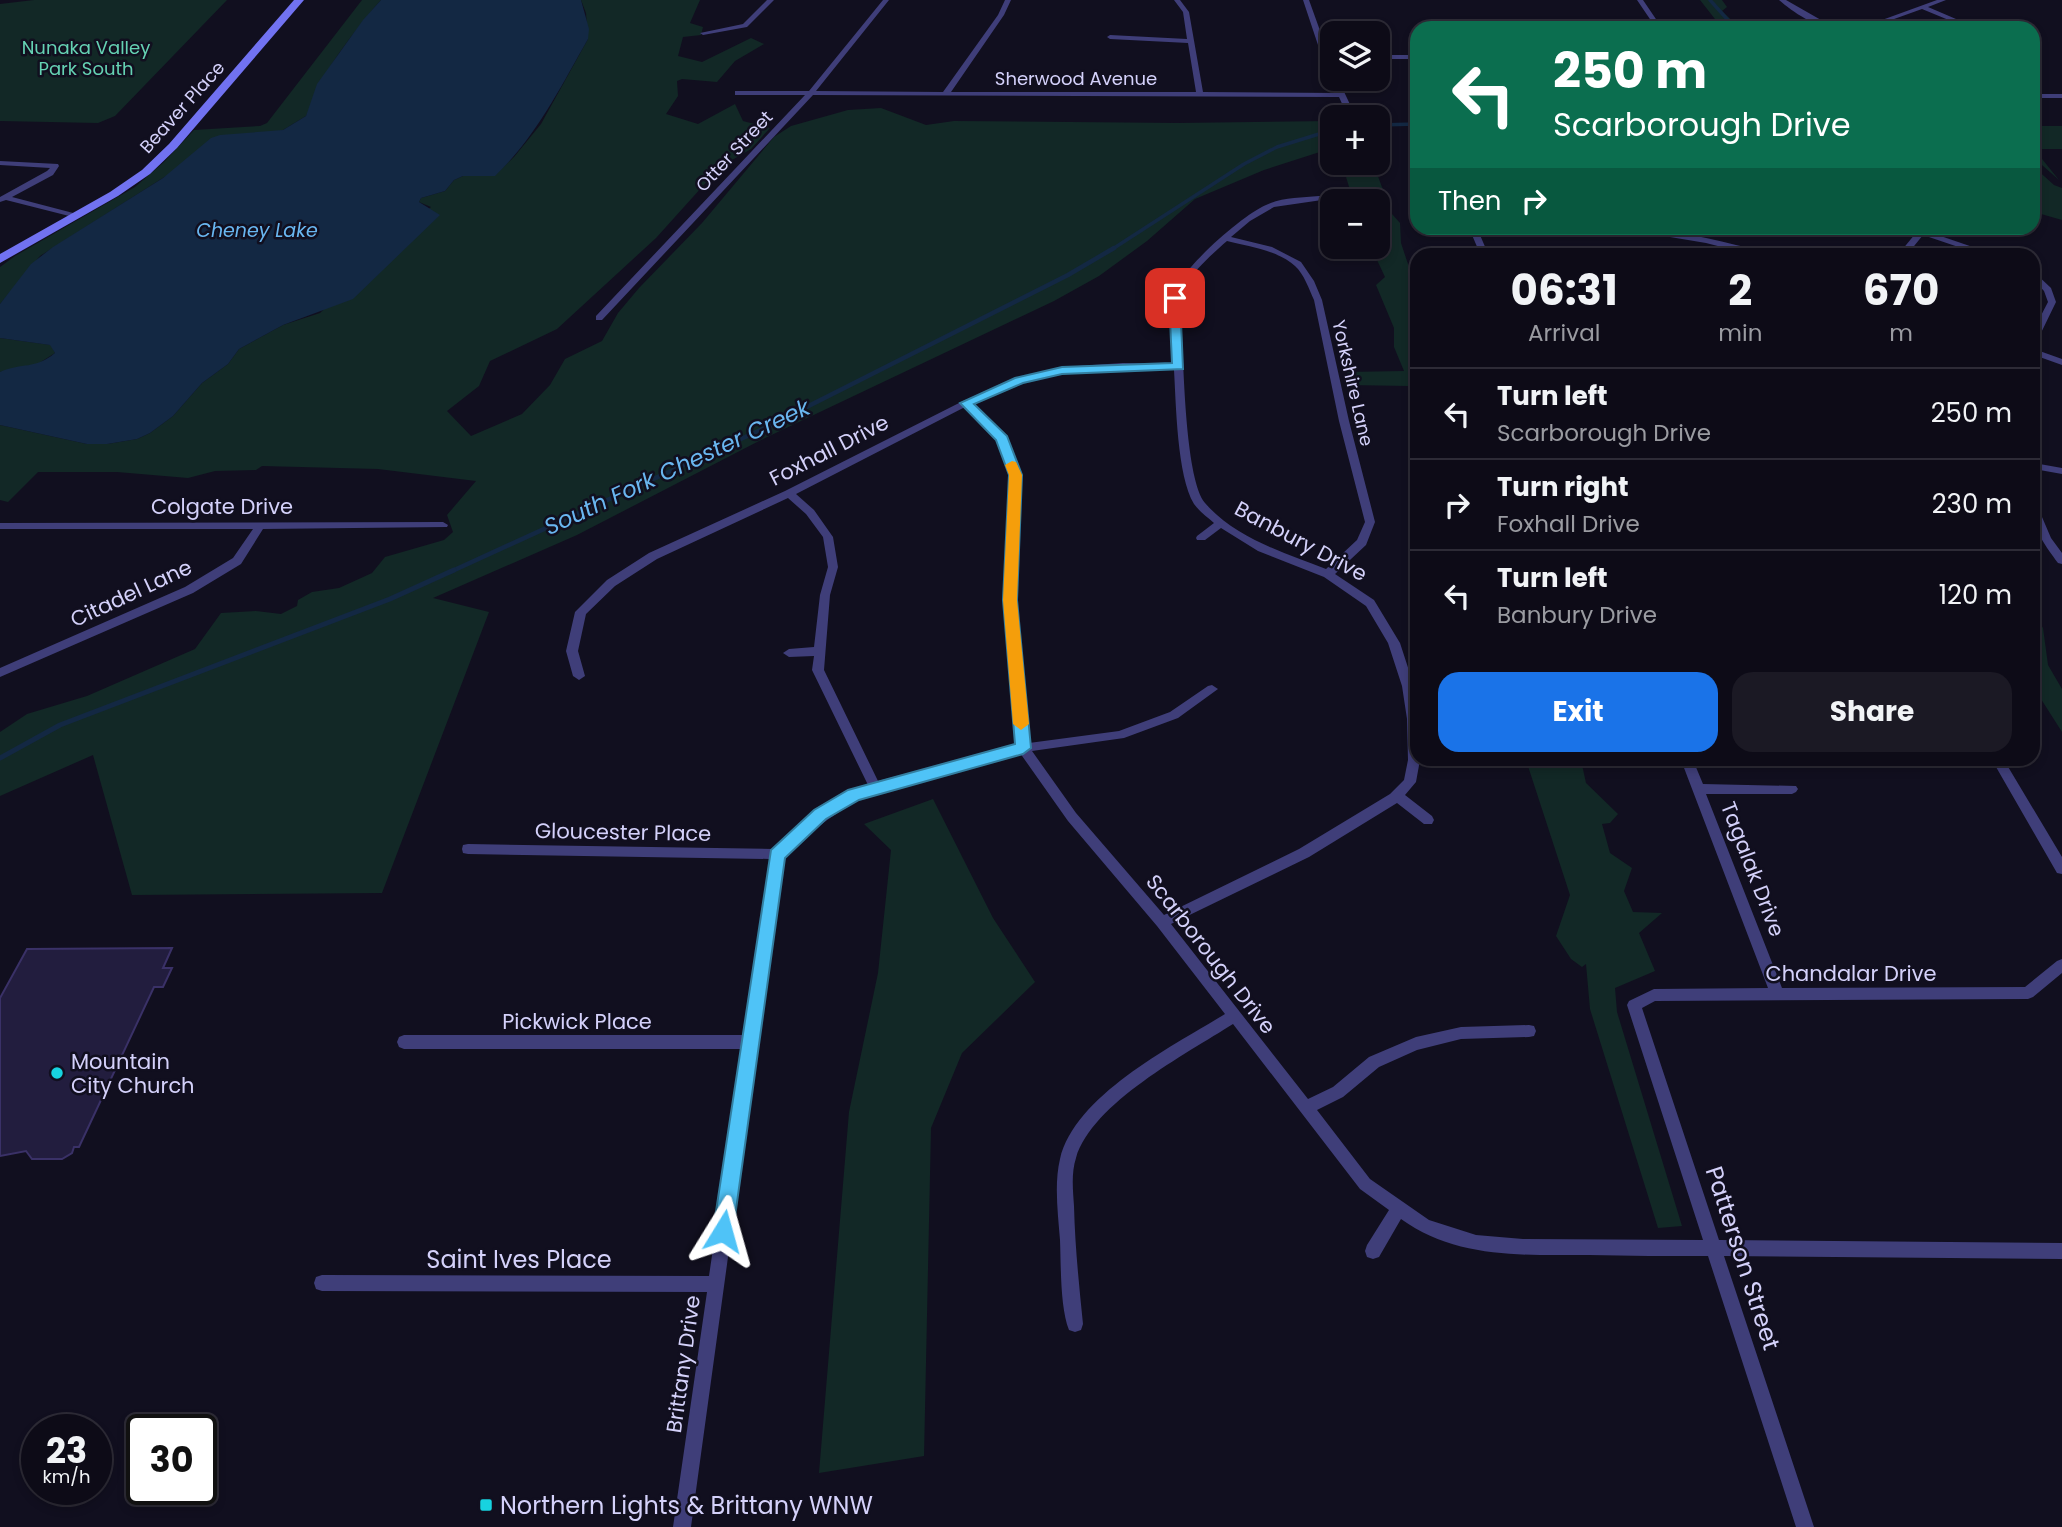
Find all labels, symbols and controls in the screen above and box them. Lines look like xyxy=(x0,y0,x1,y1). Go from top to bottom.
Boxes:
map controls xyxy=(1320,21,1390,259)
button: layers xyxy=(1320,21,1390,91)
park label: Nunaka Valley Park South xyxy=(22,35,150,81)
text: 250 m xyxy=(1553,37,1707,105)
icon: left xyxy=(1438,49,1529,140)
street label: Beaver Place xyxy=(134,55,230,159)
street label: Sherwood Avenue xyxy=(995,66,1157,91)
text: Scarborough Drive xyxy=(1553,102,1851,147)
street label: Otter Street xyxy=(690,105,778,197)
button: + xyxy=(1320,105,1390,175)
icon: right xyxy=(1515,182,1553,220)
text: Then xyxy=(1438,183,1501,219)
button: − xyxy=(1320,189,1390,259)
water label: Cheney Lake xyxy=(196,217,318,244)
text: 06:31 xyxy=(1511,261,1618,320)
text: 2 xyxy=(1728,261,1752,320)
text: 670 xyxy=(1863,261,1939,320)
pin xyxy=(1145,268,1205,328)
icon: arrive xyxy=(1156,279,1194,317)
text: Arrival xyxy=(1528,317,1600,349)
text: min xyxy=(1718,317,1762,349)
text: m xyxy=(1889,317,1913,349)
street label: Yorkshire Lane xyxy=(1326,318,1380,448)
text: Turn left xyxy=(1497,378,1608,414)
water label: South Fork Chester Creek xyxy=(539,391,816,543)
icon: left xyxy=(1438,395,1476,433)
text: 250 m xyxy=(1931,395,2012,431)
street label: Foxhall Drive xyxy=(764,408,894,492)
text: Scarborough Drive xyxy=(1497,417,1711,449)
text: Turn right xyxy=(1497,469,1629,505)
icon: right xyxy=(1438,486,1476,524)
text: 230 m xyxy=(1932,486,2012,522)
street label: Colgate Drive xyxy=(151,492,293,521)
street label: Banbury Drive xyxy=(1230,494,1372,588)
text: Foxhall Drive xyxy=(1497,508,1640,540)
street label: Citadel Lane xyxy=(66,552,196,634)
text: Turn left xyxy=(1497,560,1608,596)
icon: left xyxy=(1438,577,1476,615)
text: 120 m xyxy=(1939,577,2012,613)
text: Banbury Drive xyxy=(1497,599,1657,631)
button: Exit xyxy=(1438,672,1718,752)
button: Share xyxy=(1732,672,2012,752)
street label: Tagalak Drive xyxy=(1714,797,1792,941)
street label: Gloucester Place xyxy=(535,816,711,848)
street label: Scarborough Drive xyxy=(1139,868,1283,1040)
street label: Chandalar Drive xyxy=(1765,959,1937,988)
street label: Pickwick Place xyxy=(502,1007,652,1036)
place label: Mountain City Church xyxy=(71,1047,195,1100)
marker: Mountain City Church xyxy=(49,1065,65,1081)
street label: Patterson Street xyxy=(1698,1162,1788,1354)
position arrow xyxy=(686,1194,760,1268)
street label: Saint Ives Place xyxy=(426,1243,612,1276)
street label: Brittany Drive xyxy=(659,1293,707,1435)
speed limit sign: 30 xyxy=(126,1414,217,1505)
text: 23 xyxy=(46,1426,87,1475)
text: km/h xyxy=(43,1464,90,1489)
place label: Northern Lights & Brittany WNW xyxy=(500,1489,873,1522)
marker: Northern Lights & Brittany WNW xyxy=(478,1497,494,1513)

